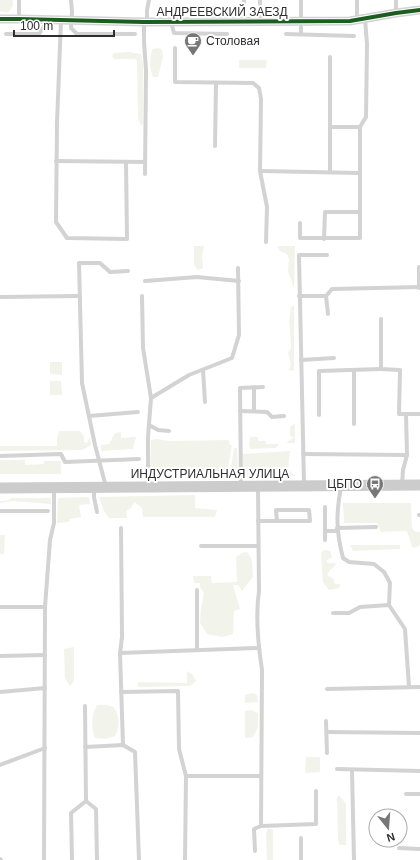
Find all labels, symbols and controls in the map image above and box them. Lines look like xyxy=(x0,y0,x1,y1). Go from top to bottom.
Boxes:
street label: АНДРЕЕВСКИЙ ЗАЕЗД xyxy=(156,4,288,19)
scale bar xyxy=(14,12,114,38)
text: 100 m xyxy=(20,19,53,33)
cafe icon: Столовая xyxy=(183,31,203,56)
place label: Столовая xyxy=(206,34,260,48)
street label: ИНДУСТРИАЛЬНАЯ УЛИЦА xyxy=(131,467,289,481)
bus stop icon: ЦБПО xyxy=(365,474,385,499)
place label: ЦБПО xyxy=(327,477,362,491)
north arrow xyxy=(368,808,408,848)
text: N xyxy=(385,831,396,844)

